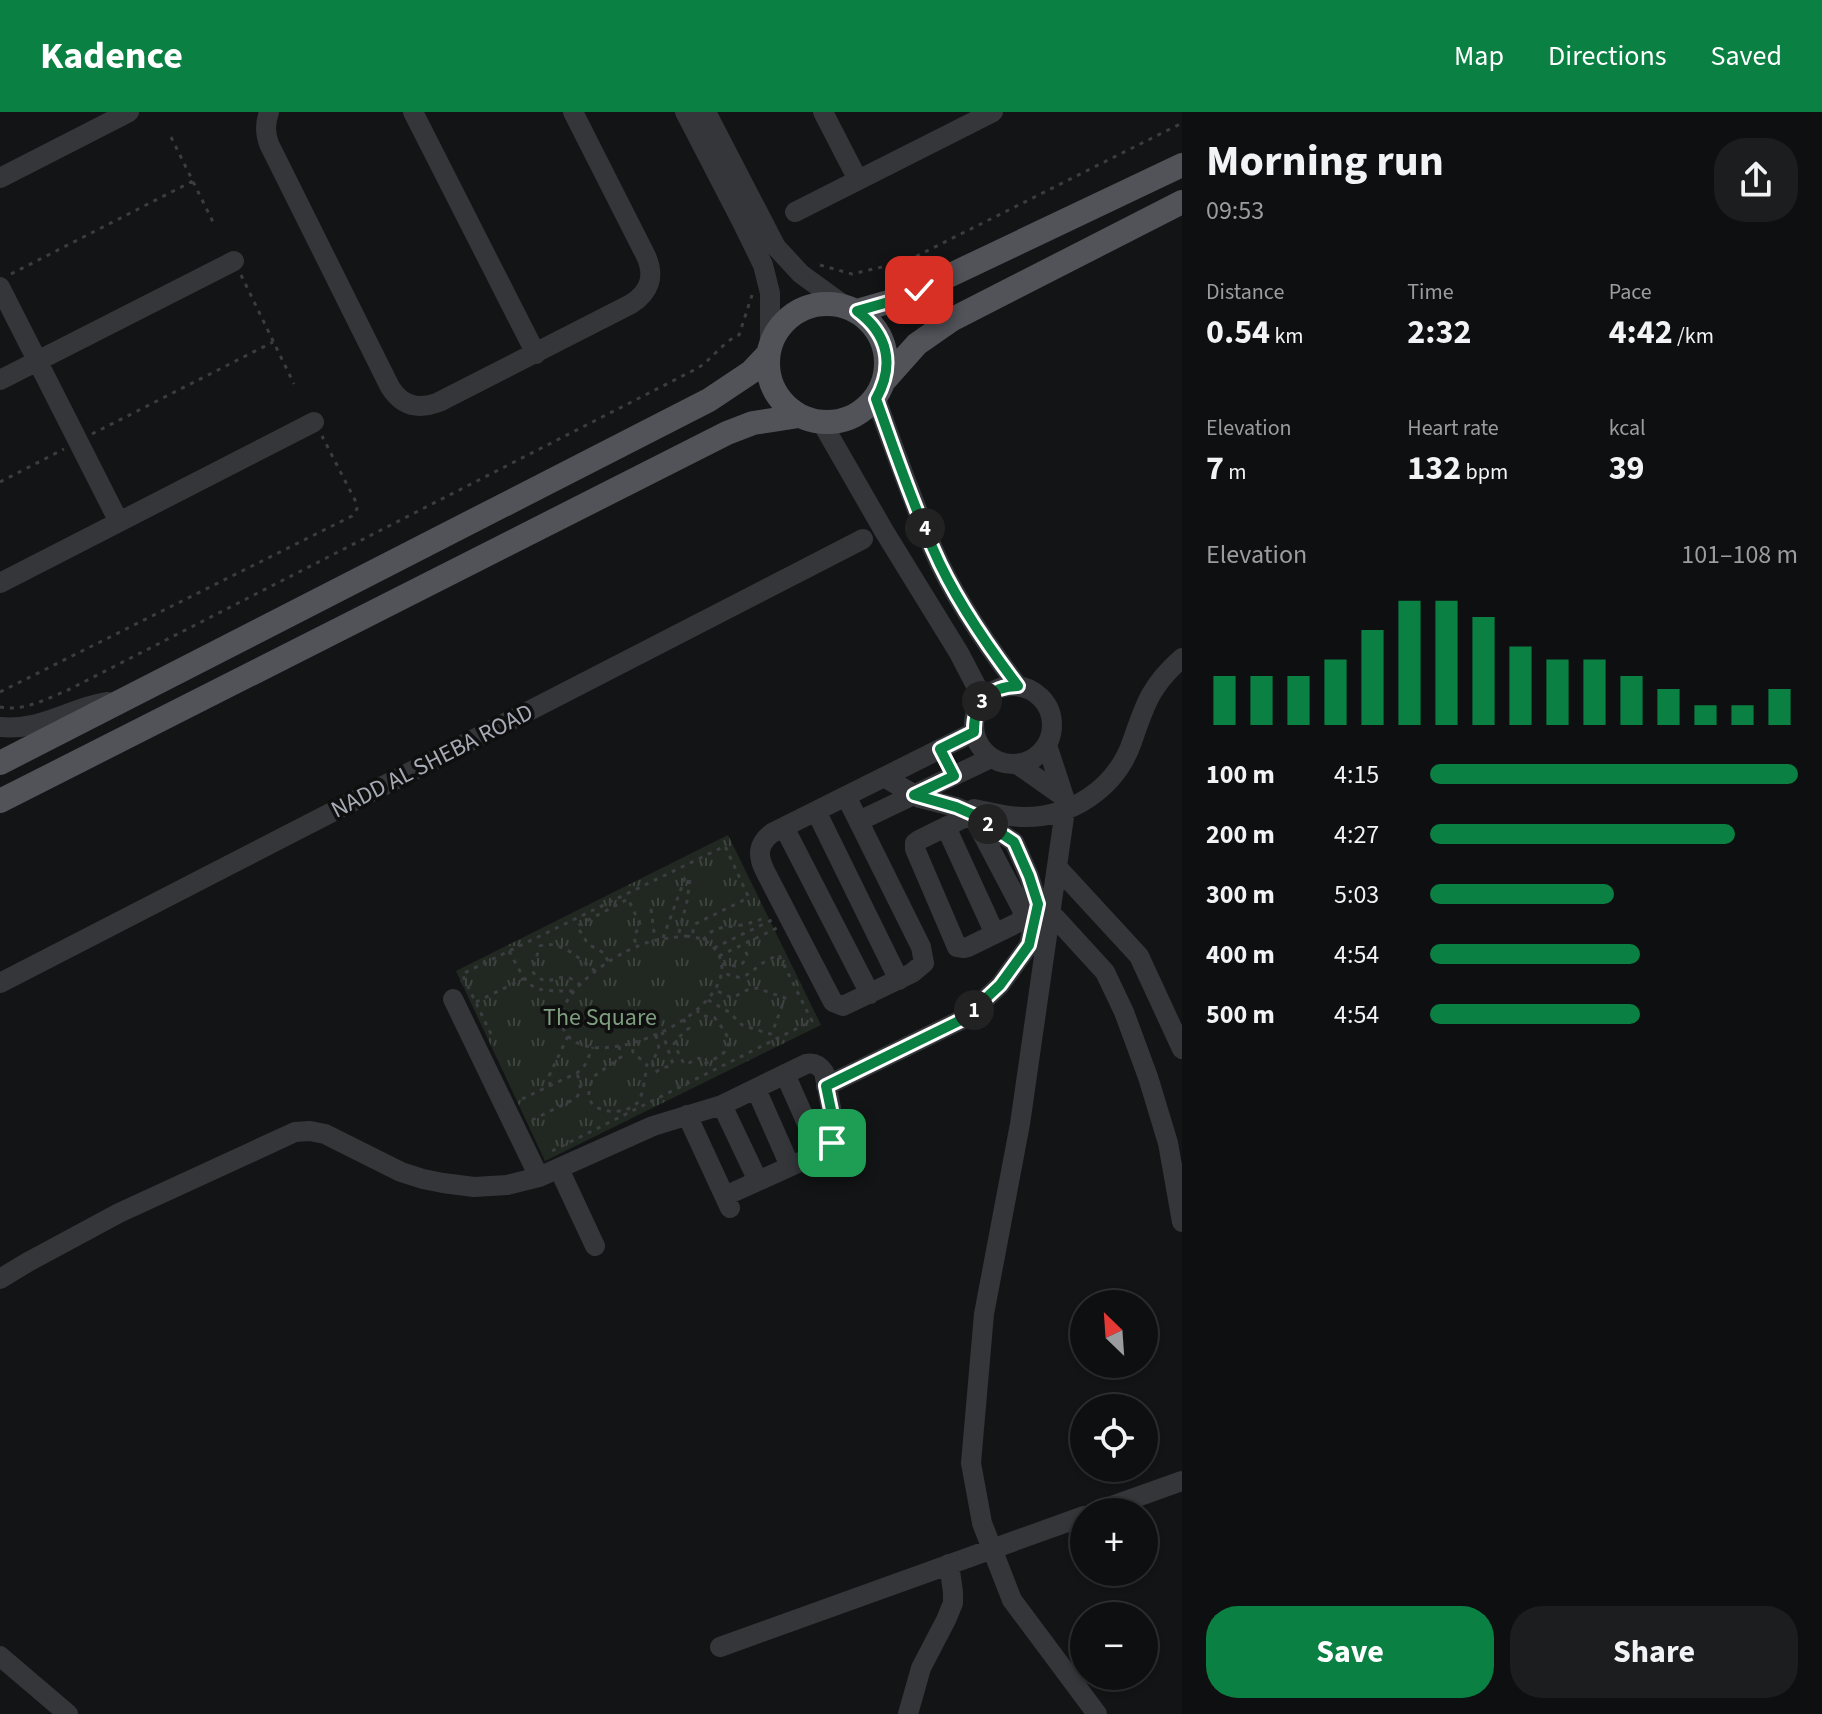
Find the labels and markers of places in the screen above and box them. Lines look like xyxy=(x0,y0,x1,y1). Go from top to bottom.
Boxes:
pin xyxy=(885,256,953,324)
pin: 4 xyxy=(905,508,945,548)
pin: 3 xyxy=(962,681,1002,721)
pin: 2 xyxy=(968,804,1008,844)
pin: 1 xyxy=(954,990,994,1030)
pin xyxy=(798,1109,866,1177)

